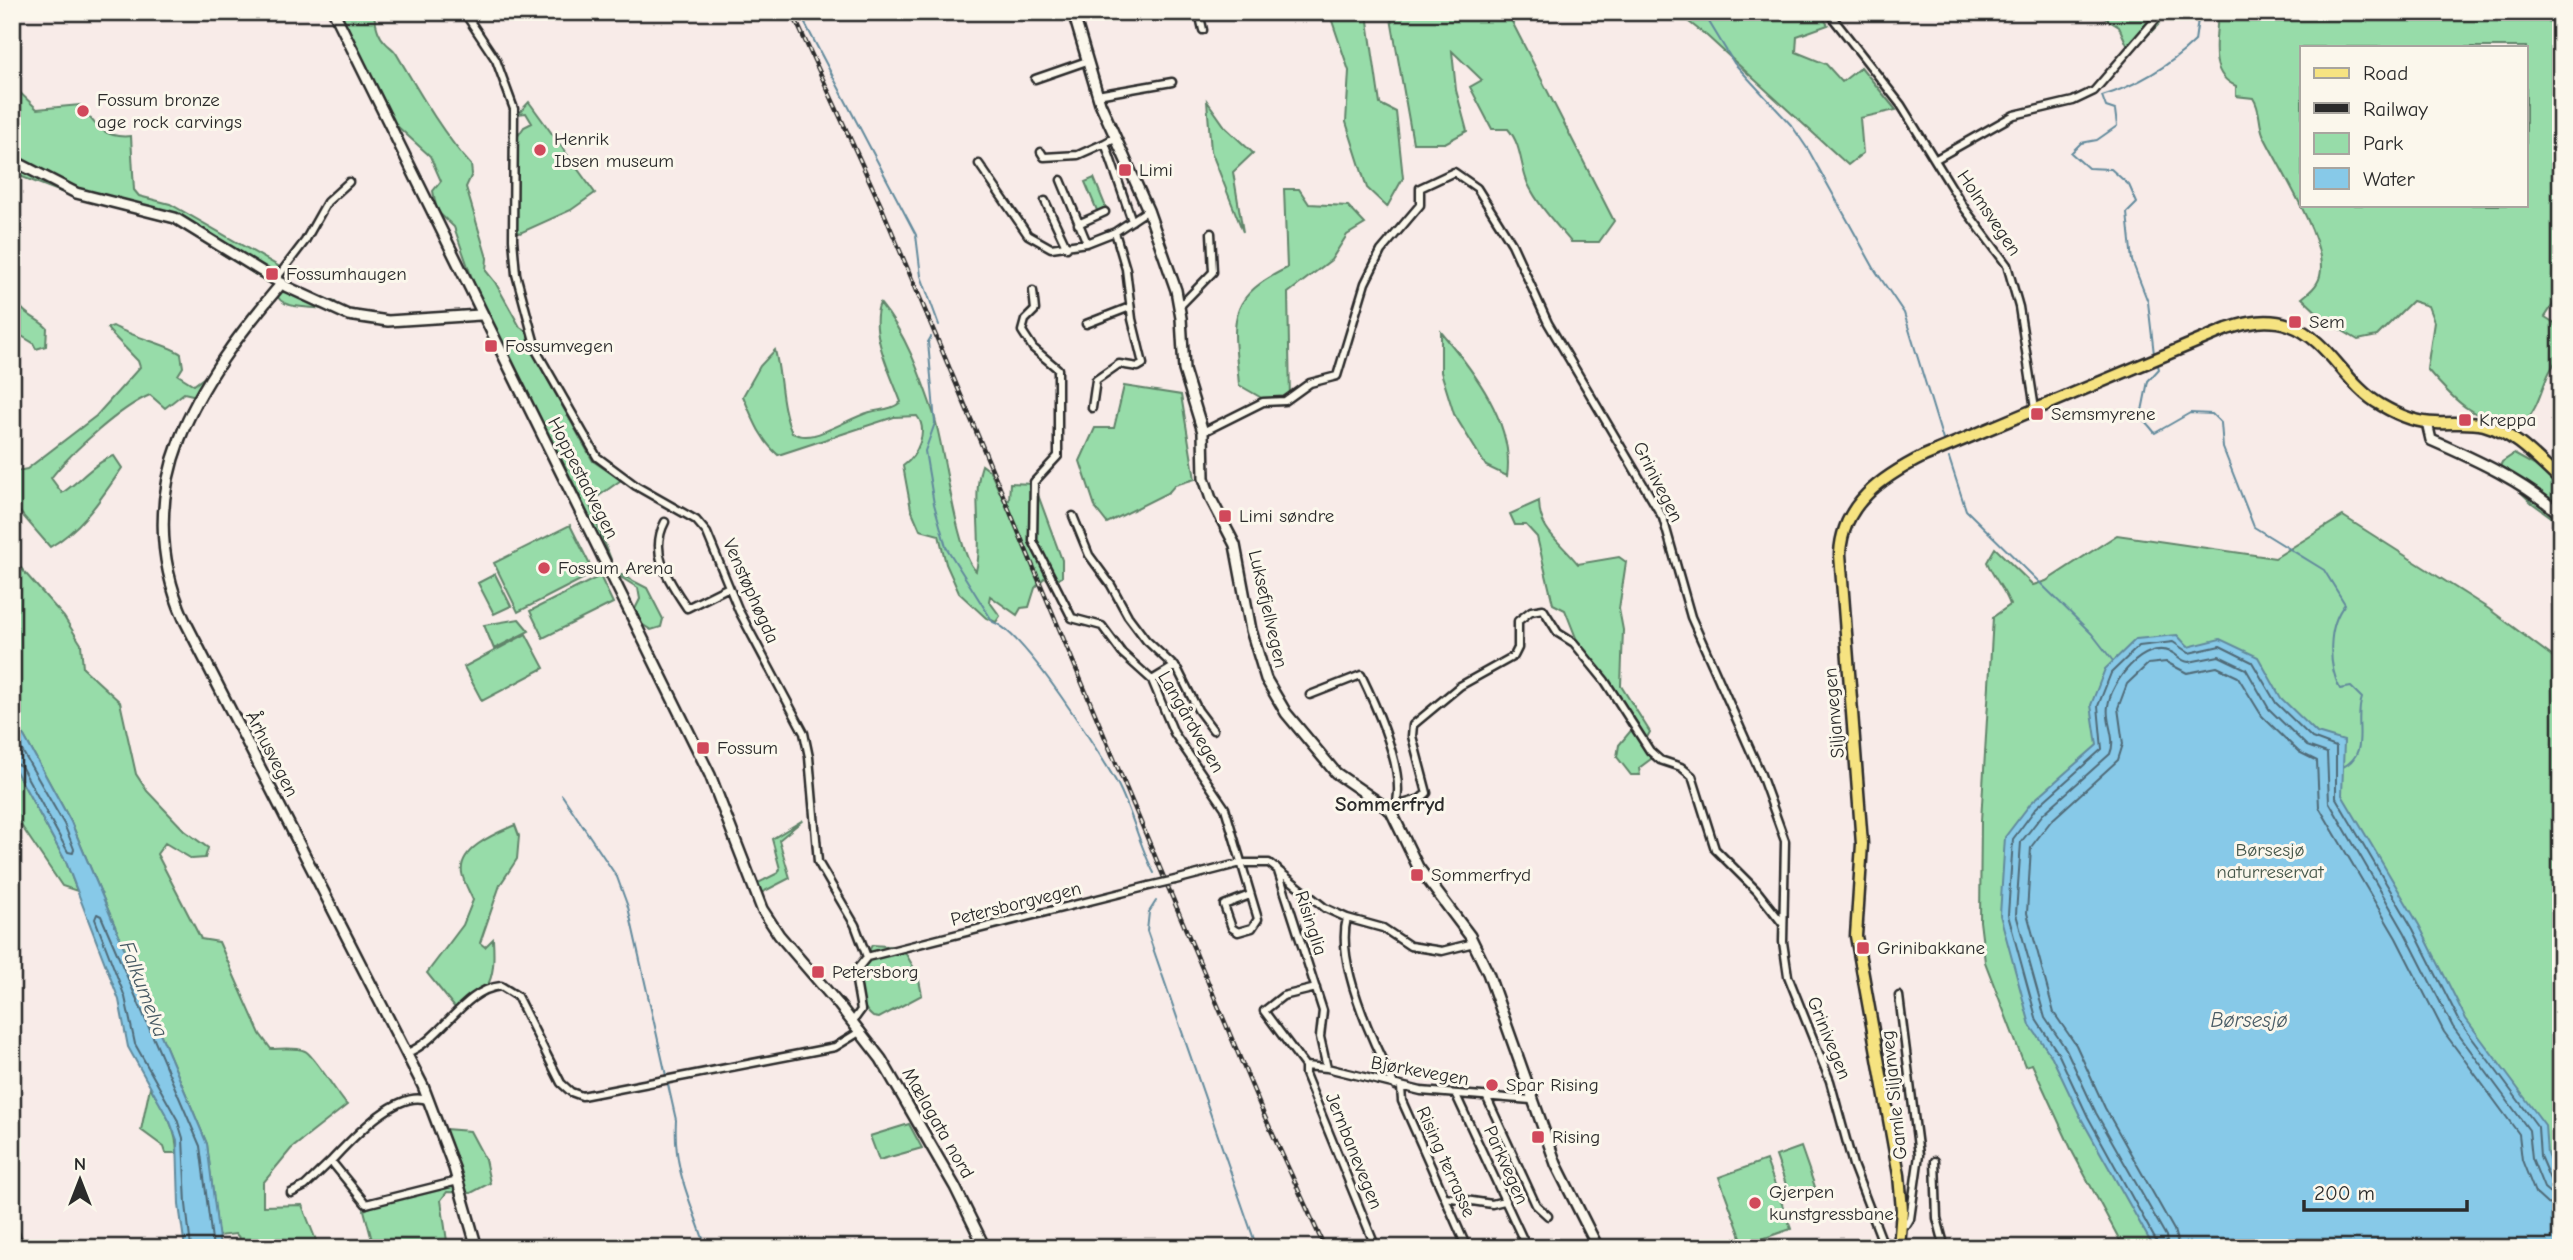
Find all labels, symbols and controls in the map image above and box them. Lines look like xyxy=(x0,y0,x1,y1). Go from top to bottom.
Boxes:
legend xyxy=(2300,46,2528,206)
text: Road xyxy=(2363,61,2408,85)
place label: Fossum bronze age rock carvings xyxy=(97,89,242,133)
text: Railway xyxy=(2363,97,2428,121)
marker: Fossum bronze age rock carvings xyxy=(75,103,91,119)
place label: Henrik Ibsen museum xyxy=(554,128,674,172)
text: Park xyxy=(2363,131,2403,155)
marker: Henrik Ibsen museum xyxy=(532,142,548,158)
place label: Limi xyxy=(1139,159,1173,181)
marker: Limi xyxy=(1117,162,1133,178)
street label: Holmsvegen xyxy=(1952,166,2026,260)
text: Water xyxy=(2363,167,2416,191)
place label: Fossumhaugen xyxy=(286,263,407,285)
marker: Fossumhaugen xyxy=(264,266,280,282)
place label: Sem xyxy=(2309,311,2345,333)
marker: Sem xyxy=(2287,314,2303,330)
place label: Fossumvegen xyxy=(505,335,613,357)
marker: Fossumvegen xyxy=(483,338,499,354)
place label: Semsmyrene xyxy=(2051,403,2156,425)
marker: Semsmyrene xyxy=(2029,406,2045,422)
place label: Kreppa xyxy=(2479,409,2536,431)
marker: Kreppa xyxy=(2457,412,2473,428)
street label: Hoppestadvegen xyxy=(543,414,623,542)
street label: Grinivegen xyxy=(1628,438,1688,526)
place label: Limi søndre xyxy=(1239,505,1334,527)
marker: Limi søndre xyxy=(1217,508,1233,524)
street label: Venstøphøgda xyxy=(718,535,784,647)
street label: Luksefjellvegen xyxy=(1244,548,1292,670)
place label: Fossum Arena xyxy=(558,557,673,579)
marker: Fossum Arena xyxy=(536,560,552,576)
street label: Langårdvegen xyxy=(1153,667,1229,777)
street label: Siljanvegen xyxy=(1819,667,1849,759)
street label: Århusvegen xyxy=(241,707,303,801)
place label: Fossum xyxy=(717,737,778,759)
marker: Fossum xyxy=(695,740,711,756)
district label: Sommerfryd xyxy=(1335,792,1445,816)
park label: Børsesjø naturreservat xyxy=(2216,839,2324,883)
place label: Sommerfryd xyxy=(1431,864,1531,886)
marker: Sommerfryd xyxy=(1409,867,1425,883)
street label: Petersborgvegen xyxy=(948,877,1084,931)
street label: Risinglia xyxy=(1290,888,1332,958)
place label: Grinibakkane xyxy=(1877,937,1985,959)
water label: Falkumelva xyxy=(115,938,173,1041)
marker: Grinibakkane xyxy=(1855,940,1871,956)
place label: Petersborg xyxy=(832,961,918,983)
marker: Petersborg xyxy=(810,964,826,980)
street label: Grinivegen xyxy=(1802,993,1856,1083)
water label: Børsesjø xyxy=(2210,1008,2288,1032)
street label: Gamle Siljanveg xyxy=(1876,1029,1912,1161)
street label: Bjørkevegen xyxy=(1369,1052,1471,1090)
street label: Mælagata nord xyxy=(897,1064,979,1182)
place label: Spar Rising xyxy=(1506,1074,1599,1096)
marker: Spar Rising xyxy=(1484,1077,1500,1093)
street label: Jernbanevegen xyxy=(1321,1090,1387,1212)
street label: Rising terrasse xyxy=(1412,1103,1480,1221)
street label: Parkvegen xyxy=(1479,1122,1533,1208)
place label: Rising xyxy=(1552,1126,1600,1148)
marker: Rising xyxy=(1530,1129,1546,1145)
north arrow xyxy=(46,1144,116,1214)
text: N xyxy=(74,1153,86,1175)
scale bar xyxy=(2304,1169,2466,1213)
place label: Gjerpen kunstgressbane xyxy=(1769,1181,1894,1225)
text: 200 m xyxy=(2314,1181,2375,1205)
marker: Gjerpen kunstgressbane xyxy=(1747,1195,1763,1211)

